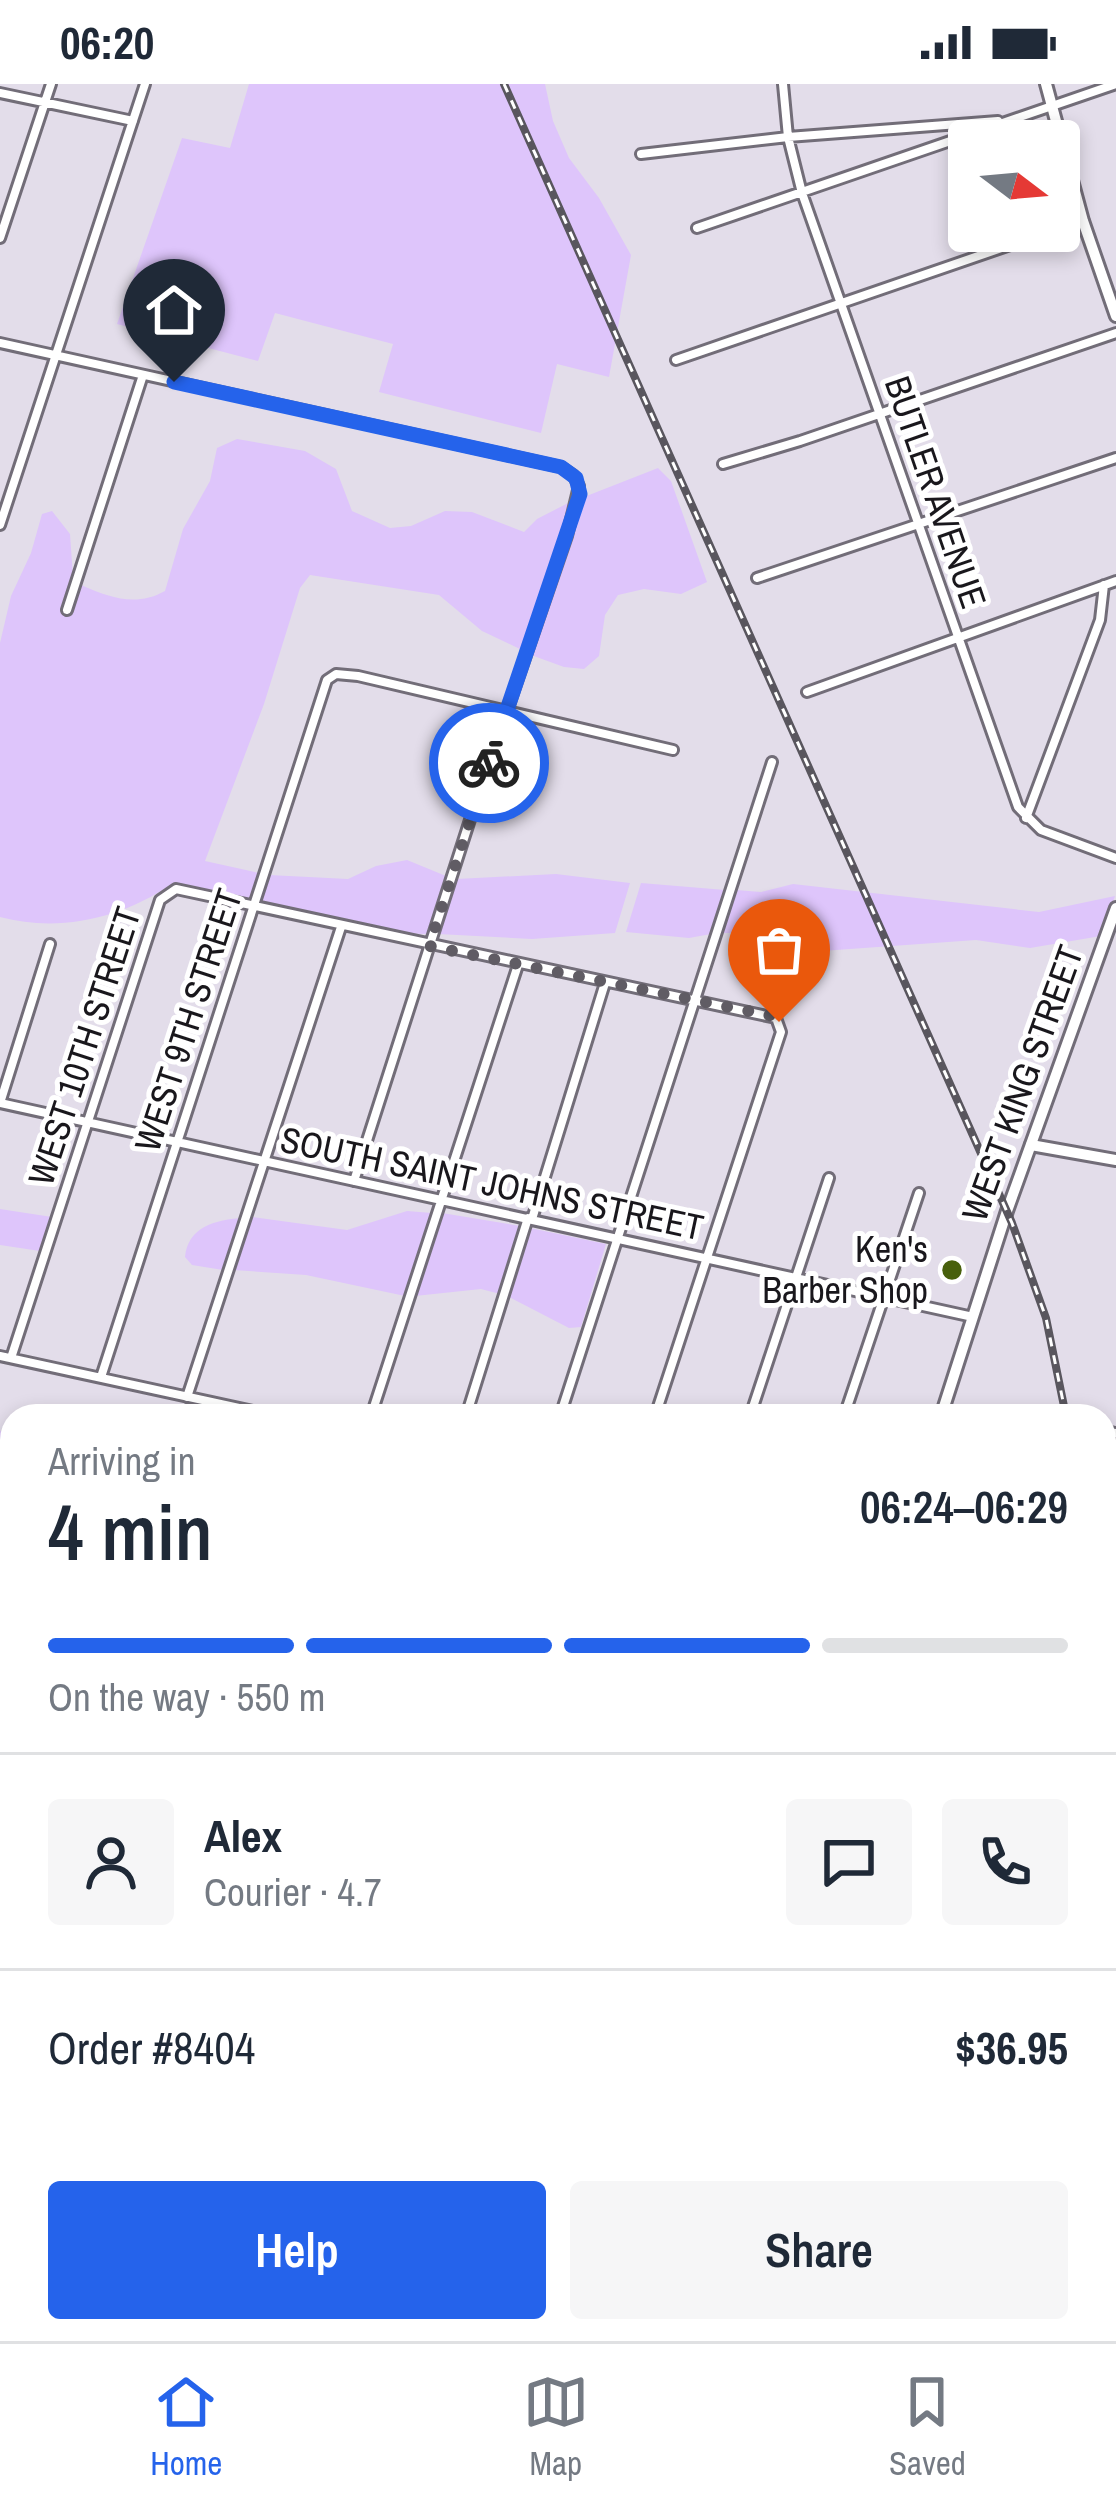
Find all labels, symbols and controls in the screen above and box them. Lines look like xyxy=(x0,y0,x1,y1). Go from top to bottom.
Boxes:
text: 06:20 xyxy=(60,12,154,73)
north arrow xyxy=(948,120,1080,252)
map controls xyxy=(948,120,1080,252)
pin xyxy=(123,259,225,382)
icon: home xyxy=(141,277,207,343)
street label: BUTLER AVENUE xyxy=(874,370,998,614)
courier xyxy=(429,703,549,823)
icon: bike xyxy=(456,730,522,796)
street label: WEST 9TH STREET xyxy=(123,883,253,1157)
pin xyxy=(728,899,830,1022)
street label: WEST 10TH STREET xyxy=(16,901,152,1191)
icon: bag xyxy=(746,917,812,983)
street label: WEST KING STREET xyxy=(950,939,1094,1227)
street label: SOUTH SAINT JOHNS STREET xyxy=(276,1115,708,1251)
place label: Ken's Barber Shop xyxy=(762,1225,928,1314)
marker: Ken's Barber Shop xyxy=(939,1257,965,1283)
text: Arriving in xyxy=(48,1435,196,1487)
text: 06:24–06:29 xyxy=(860,1476,1068,1537)
text: 4 min xyxy=(48,1479,213,1584)
text: On the way · 550 m xyxy=(48,1671,325,1723)
button: person xyxy=(48,1799,174,1925)
button: chat xyxy=(786,1799,912,1925)
button: phone xyxy=(942,1799,1068,1925)
text: Alex xyxy=(204,1805,282,1866)
text: Courier · 4.7 xyxy=(204,1866,382,1918)
text: Order #8404 xyxy=(48,2017,255,2078)
text: $36.95 xyxy=(955,2017,1068,2078)
button: Help xyxy=(48,2181,546,2319)
button: Share xyxy=(570,2181,1068,2319)
tab: Home xyxy=(150,2369,222,2485)
tab: Map xyxy=(523,2369,589,2485)
tab: Saved xyxy=(889,2369,966,2485)

